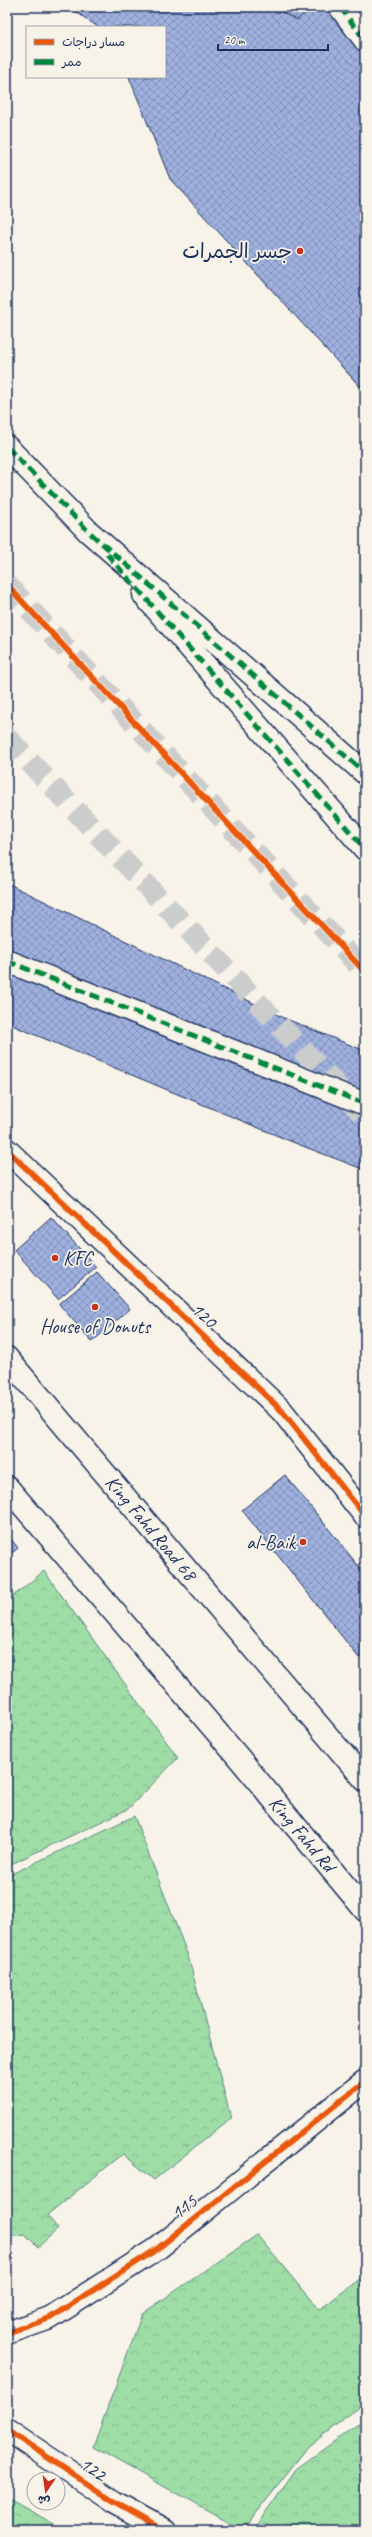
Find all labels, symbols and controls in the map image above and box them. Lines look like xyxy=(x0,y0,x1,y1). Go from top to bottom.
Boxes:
legend xyxy=(26,26,166,78)
scale bar xyxy=(218,26,328,52)
text: 20 m xyxy=(224,32,246,48)
text: مسار دراجات xyxy=(62,34,125,50)
text: ممر xyxy=(61,54,81,70)
place label: جسر الجمرات xyxy=(182,239,292,264)
marker: جسر الجمرات xyxy=(295,246,305,256)
place label: KFC xyxy=(63,1246,94,1271)
marker: KFC xyxy=(50,1253,60,1263)
street label: 120 xyxy=(186,1297,224,1335)
marker: House of Donuts xyxy=(90,1302,100,1312)
place label: House of Donuts xyxy=(40,1314,152,1339)
street label: King Fahd Road 68 xyxy=(100,1470,204,1587)
place label: al-Baik xyxy=(246,1530,297,1555)
marker: al-Baik xyxy=(298,1537,308,1547)
street label: King Fahd Rd xyxy=(263,1791,343,1879)
street label: 115 xyxy=(166,2188,203,2225)
street label: 122 xyxy=(75,2451,113,2488)
north arrow xyxy=(26,2471,66,2511)
text: ش xyxy=(36,2493,51,2509)

